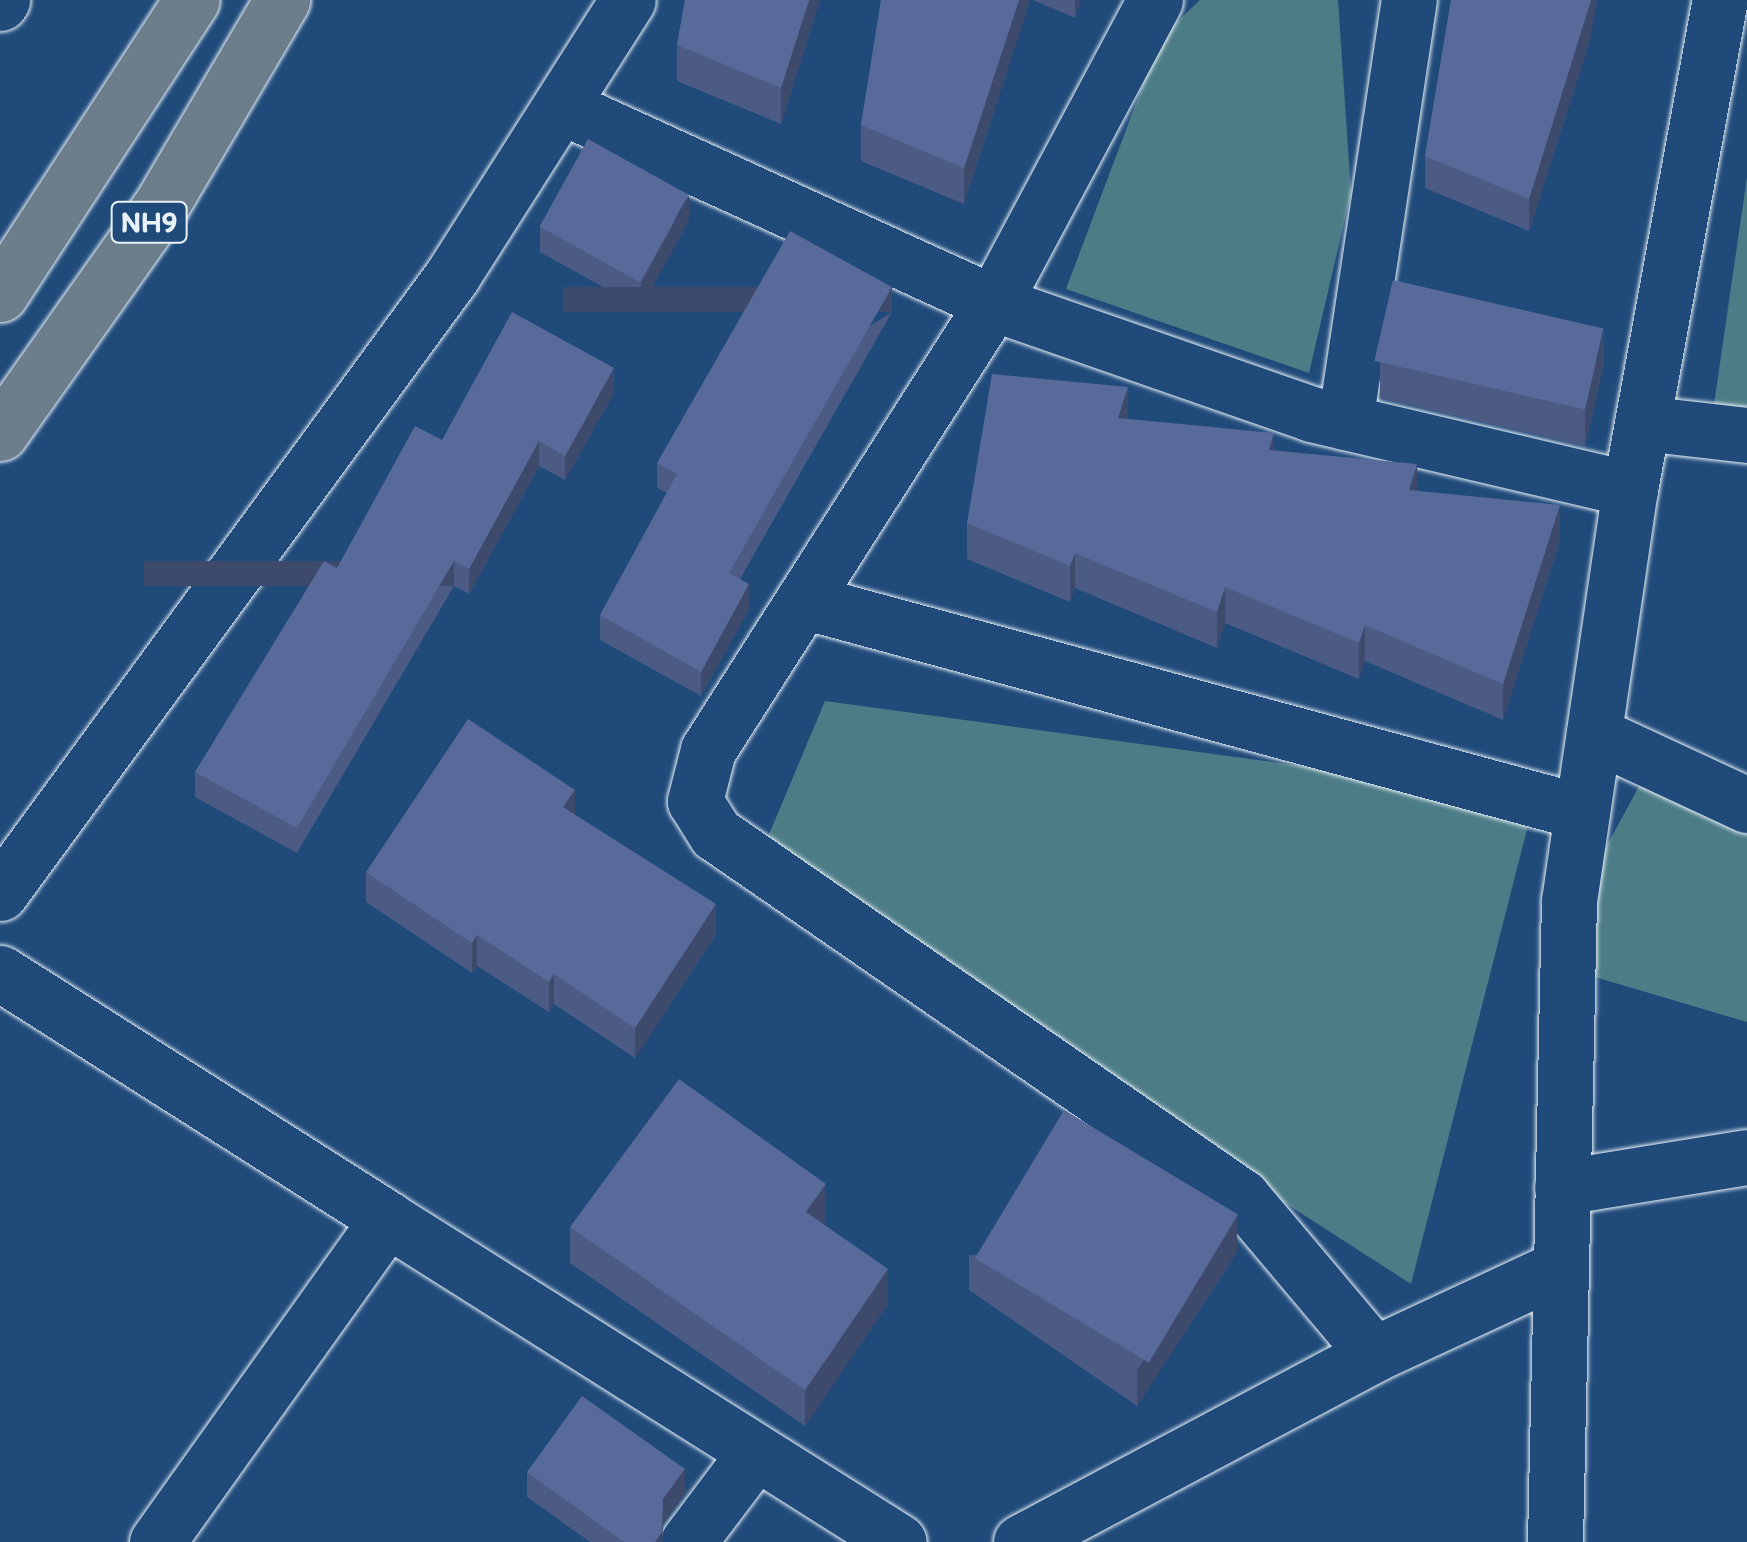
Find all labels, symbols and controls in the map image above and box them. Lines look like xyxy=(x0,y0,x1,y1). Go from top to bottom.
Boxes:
road number: NH9 xyxy=(109,197,189,247)

